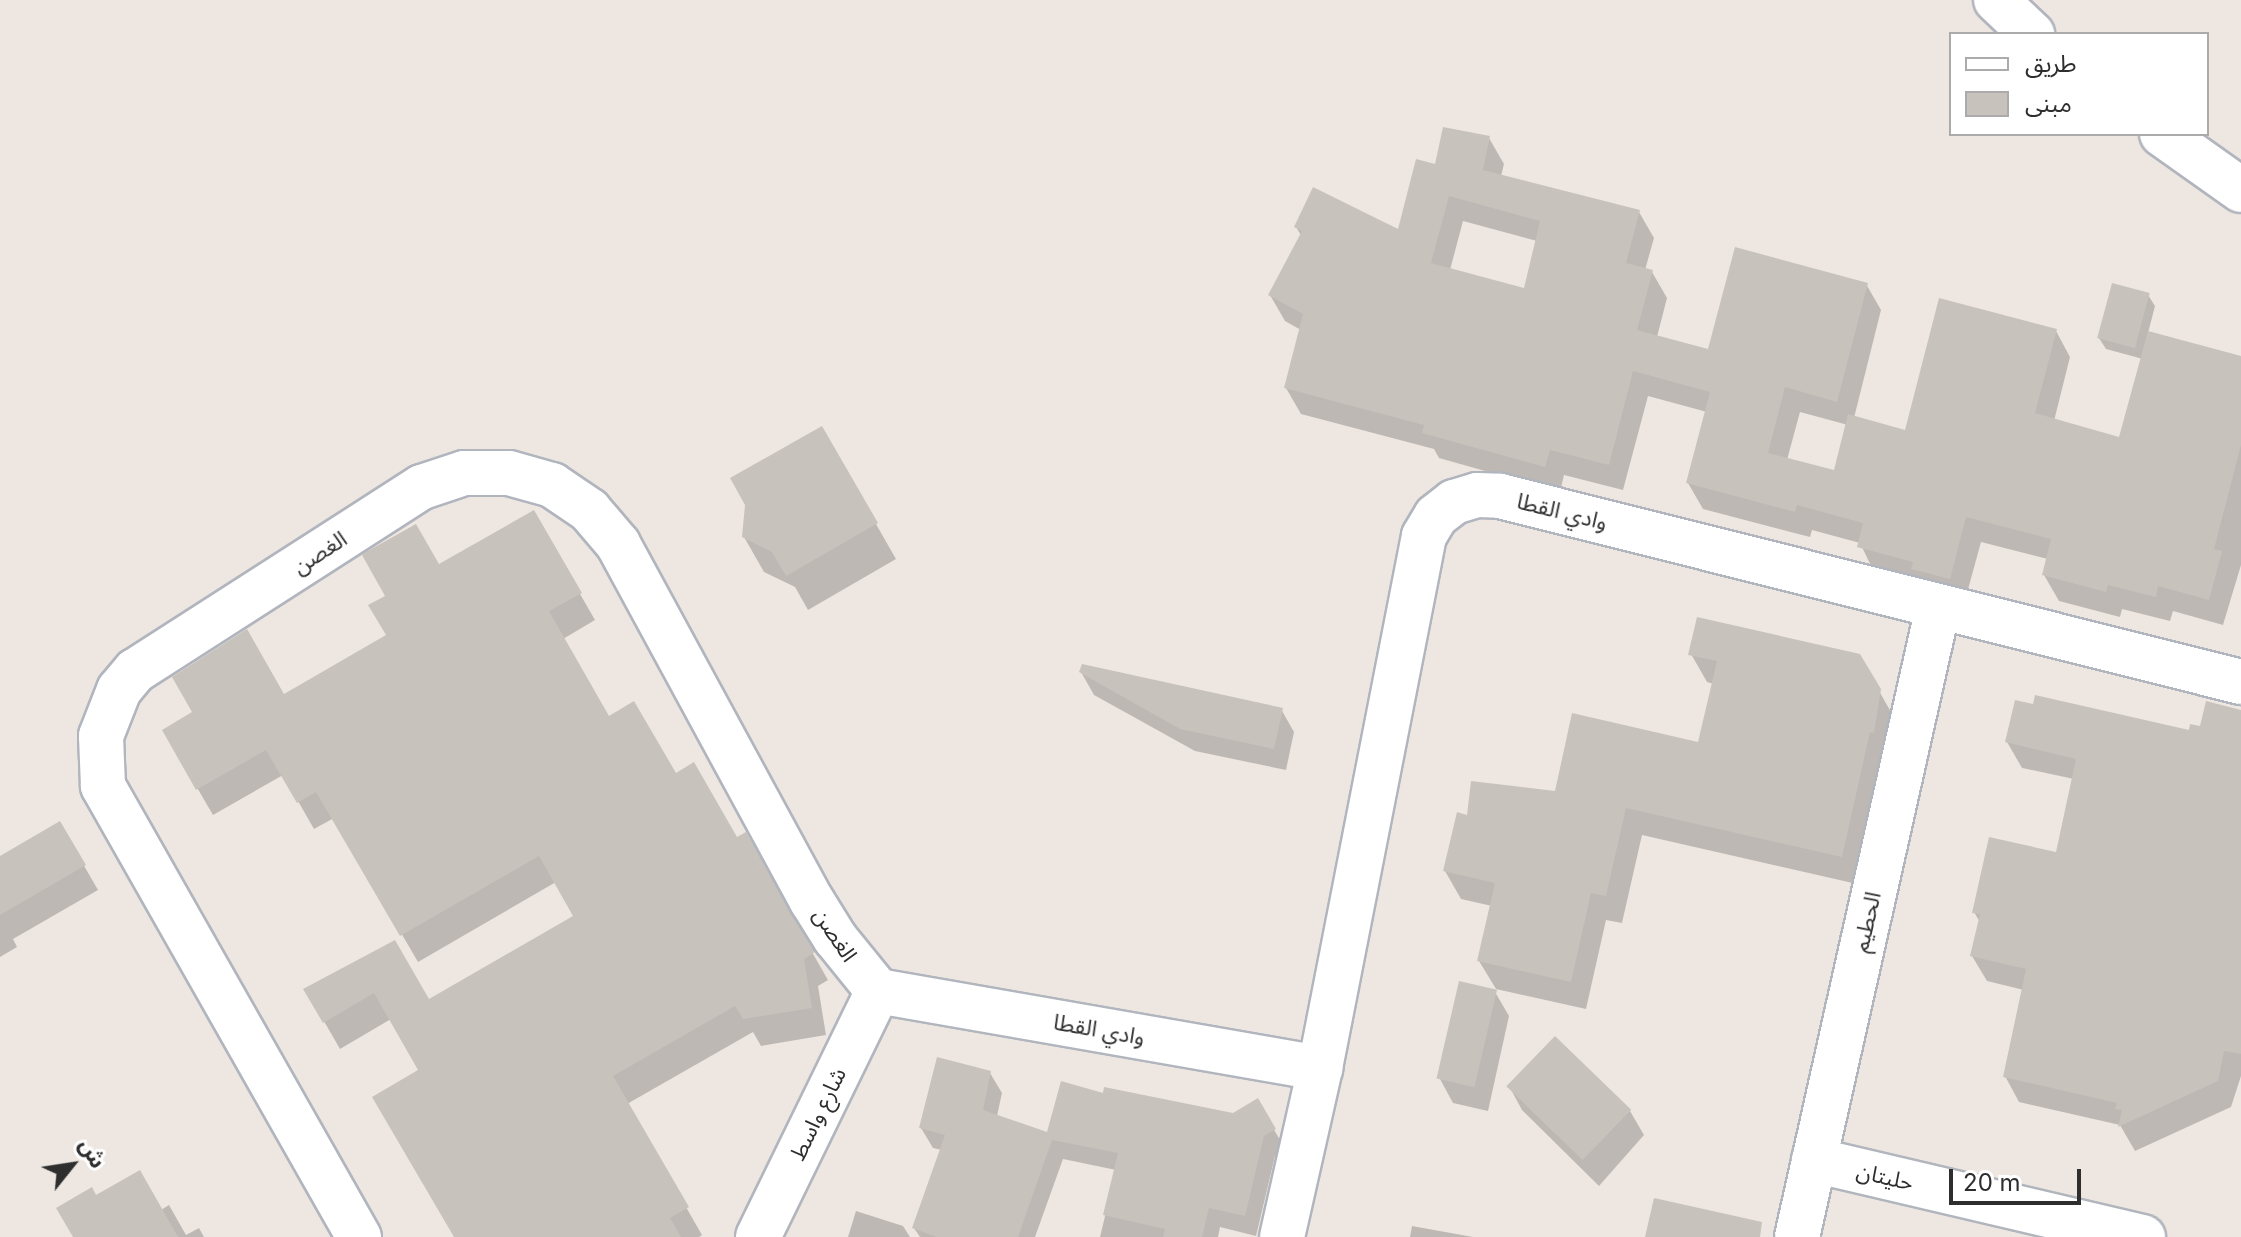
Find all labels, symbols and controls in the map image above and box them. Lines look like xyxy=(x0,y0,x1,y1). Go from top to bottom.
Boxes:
legend xyxy=(1949,32,2209,136)
text: طريق xyxy=(2025,49,2077,78)
text: مبنى xyxy=(2025,89,2072,118)
street label: وادي القطا xyxy=(1514,488,1610,536)
street label: الغصن xyxy=(288,526,352,580)
street label: الحطيم xyxy=(1847,889,1887,955)
street label: الغصن xyxy=(807,903,863,967)
street label: وادي القطا xyxy=(1051,1009,1147,1051)
street label: شارع واسط xyxy=(784,1063,852,1165)
north arrow xyxy=(32,1125,112,1205)
text: ش xyxy=(74,1133,112,1173)
scale bar xyxy=(1953,1153,2085,1203)
street label: حليتان xyxy=(1854,1158,1916,1196)
text: 20 m xyxy=(1963,1168,2021,1197)

